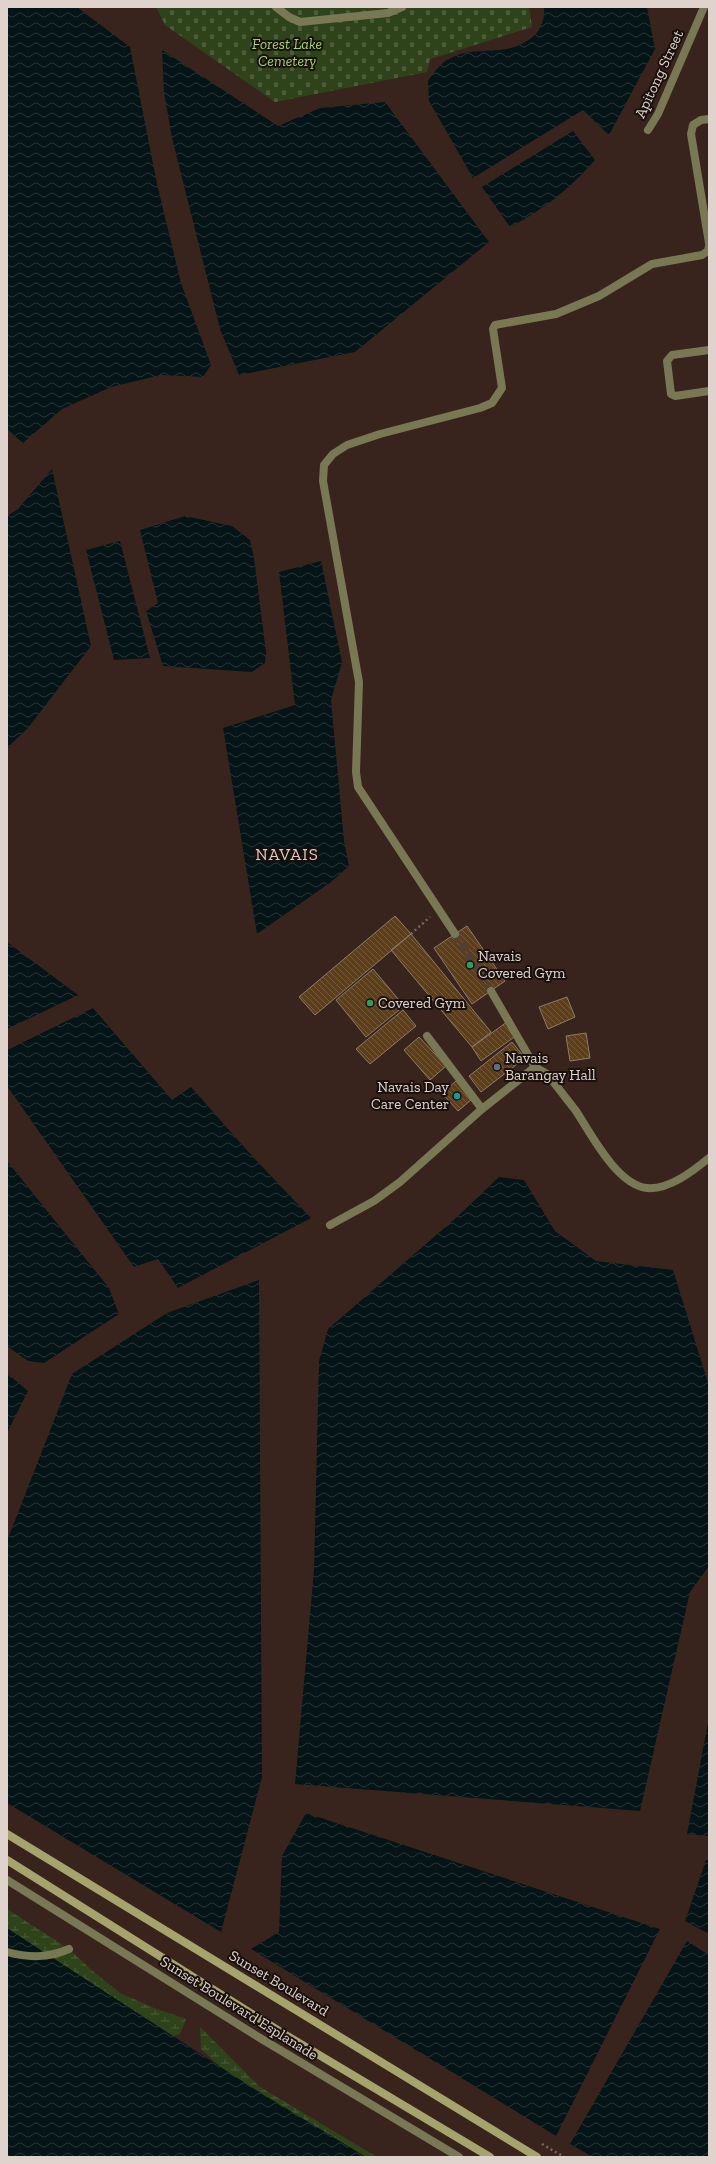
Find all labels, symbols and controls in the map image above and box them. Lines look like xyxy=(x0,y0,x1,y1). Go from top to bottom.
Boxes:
street label: Apitong Street xyxy=(631,27,687,121)
park label: Forest Lake Cemetery xyxy=(252,35,322,70)
district label: NAVAIS xyxy=(255,844,319,864)
place label: Navais Covered Gym xyxy=(478,947,566,982)
marker: Navais Covered Gym xyxy=(465,960,475,970)
place label: Covered Gym xyxy=(378,994,466,1012)
marker: Covered Gym xyxy=(365,998,375,1008)
place label: Navais Barangay Hall xyxy=(505,1049,596,1084)
marker: Navais Barangay Hall xyxy=(492,1062,502,1072)
place label: Navais Day Care Center xyxy=(371,1078,449,1113)
marker: Navais Day Care Center xyxy=(452,1091,462,1101)
street label: Sunset Boulevard xyxy=(226,1946,333,2020)
street label: Sunset Boulevard Esplanade xyxy=(157,1952,321,2064)

